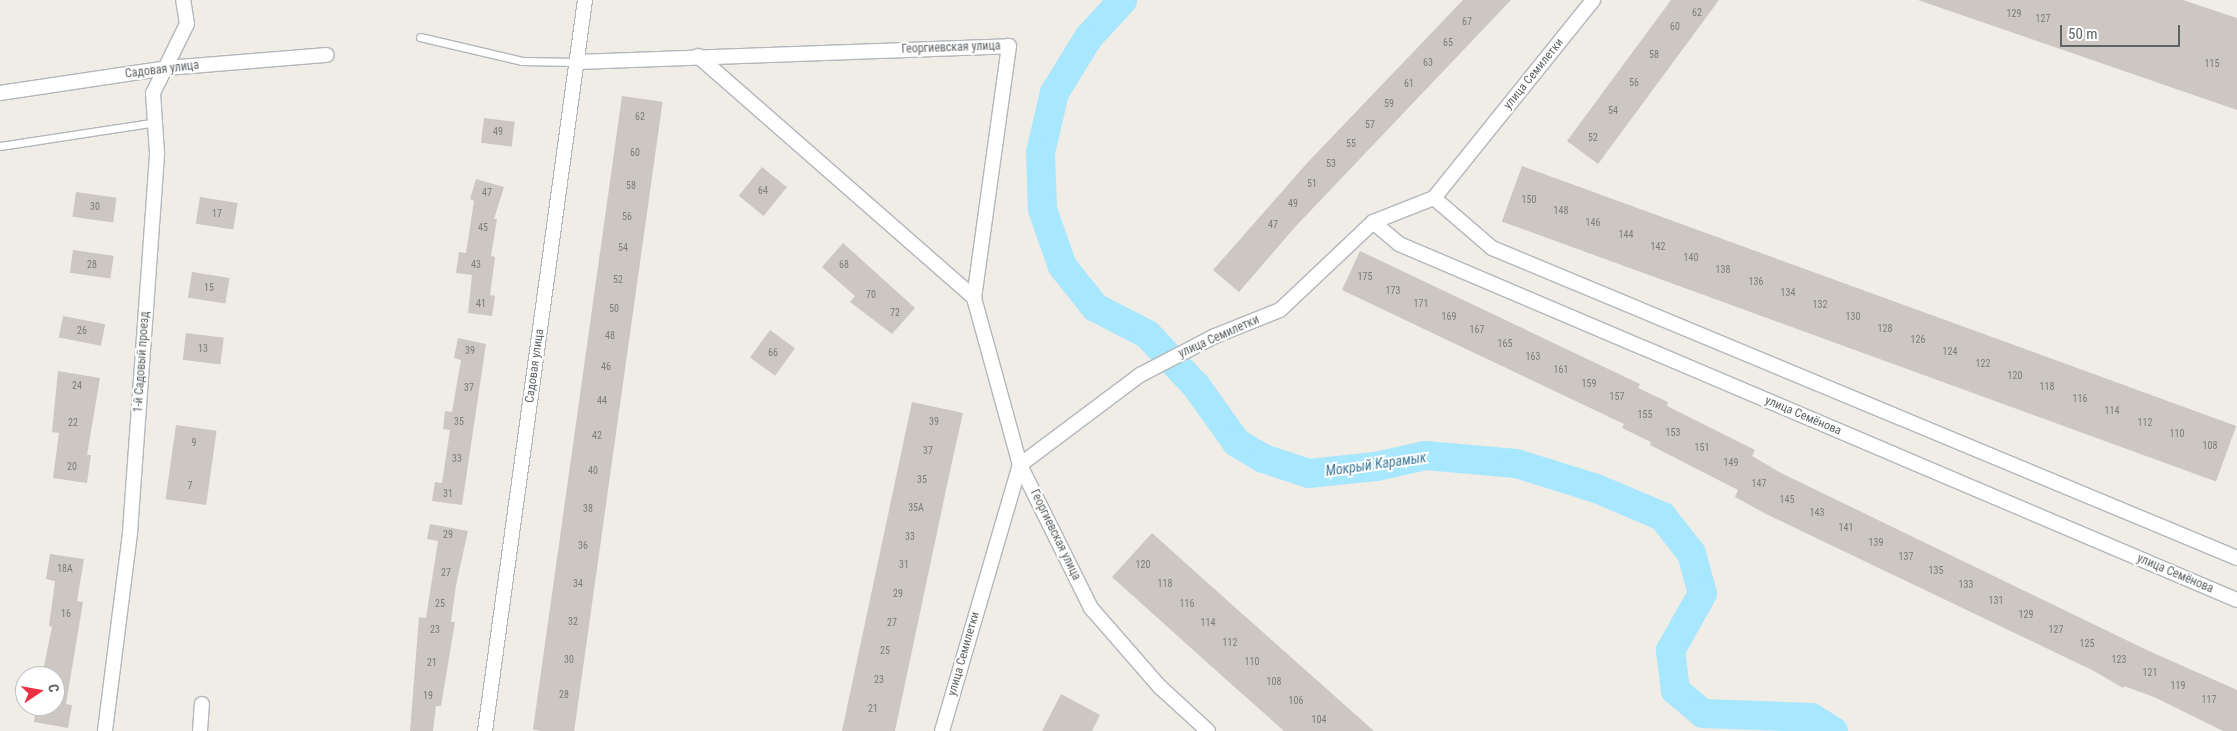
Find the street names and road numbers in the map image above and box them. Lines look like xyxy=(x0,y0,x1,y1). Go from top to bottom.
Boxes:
street label: улица Семилетки xyxy=(1501,36,1567,112)
street label: Георгиевская улица xyxy=(901,39,1001,57)
street label: Садовая улица xyxy=(124,58,200,82)
street label: 1-й Садовый проезд xyxy=(131,311,153,413)
street label: улица Семилетки xyxy=(1176,313,1262,361)
street label: Садовая улица xyxy=(523,328,547,404)
street label: улица Семёнова xyxy=(1763,393,1843,439)
street label: Георгиевская улица xyxy=(1027,487,1083,583)
street label: улица Семёнова xyxy=(2135,551,2215,597)
street label: улица Семилетки xyxy=(945,610,983,698)

